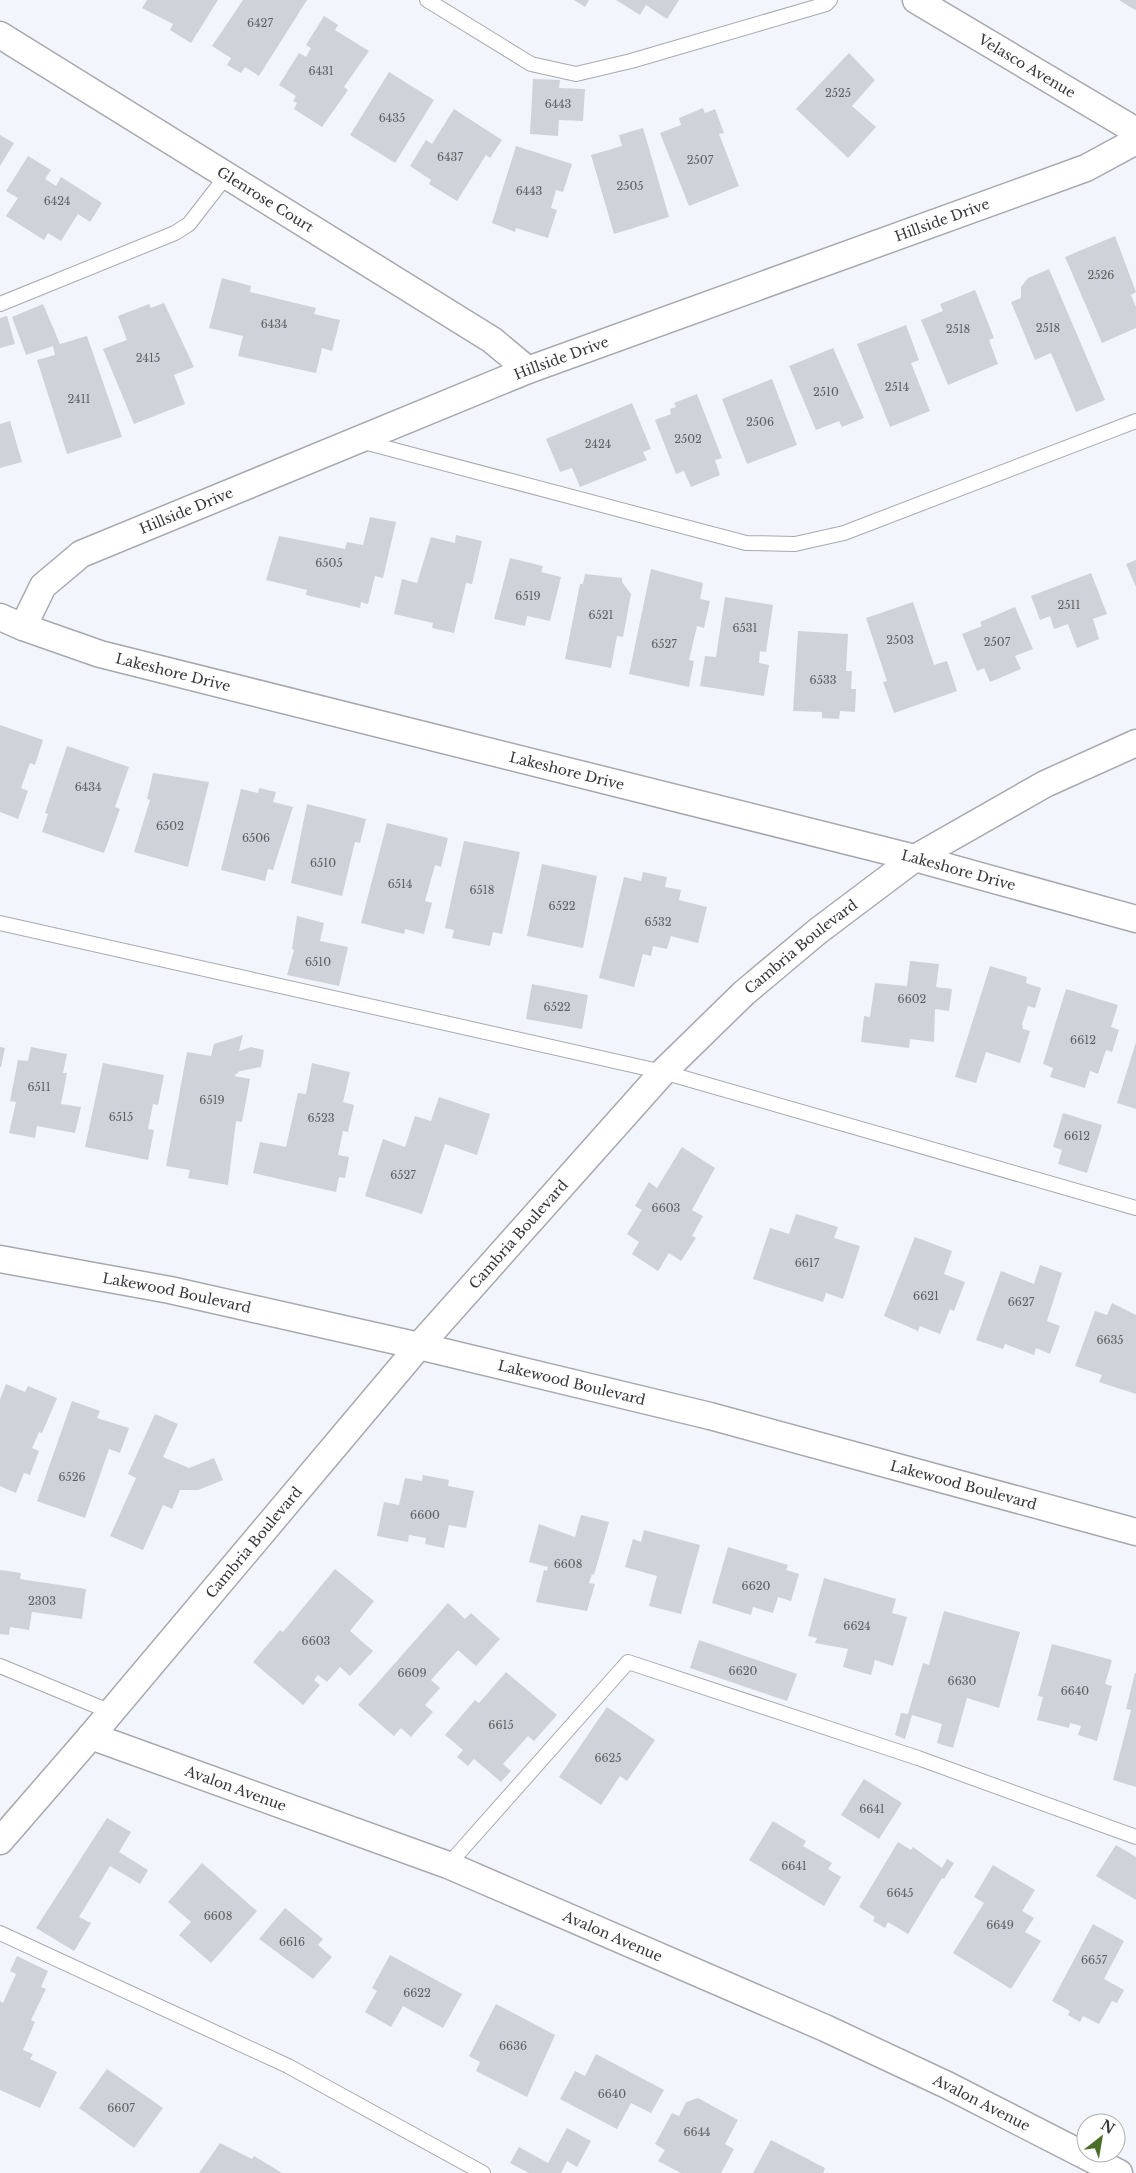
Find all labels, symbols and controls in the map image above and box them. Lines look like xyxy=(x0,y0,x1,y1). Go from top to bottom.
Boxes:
house number: 6427 xyxy=(247,16,273,30)
street label: Velasco Avenue xyxy=(974,30,1079,102)
house number: 6431 xyxy=(308,64,334,78)
house number: 2525 xyxy=(825,86,851,100)
house number: 6443 xyxy=(545,97,572,111)
house number: 6435 xyxy=(379,111,405,125)
house number: 6437 xyxy=(437,150,463,164)
house number: 2507 xyxy=(687,153,714,167)
street label: Glenrose Court xyxy=(214,163,317,236)
house number: 2505 xyxy=(616,179,644,193)
house number: 6443 xyxy=(516,184,543,198)
house number: 6424 xyxy=(44,194,70,208)
street label: Hillside Drive xyxy=(892,195,992,246)
house number: 2526 xyxy=(1088,268,1114,282)
house number: 6434 xyxy=(261,317,287,331)
house number: 2518 xyxy=(1036,321,1060,335)
house number: 2518 xyxy=(946,322,970,336)
street label: Hillside Drive xyxy=(511,333,611,384)
house number: 2415 xyxy=(136,351,160,365)
house number: 2514 xyxy=(885,380,909,394)
house number: 2510 xyxy=(813,385,839,399)
house number: 2411 xyxy=(67,392,91,406)
house number: 2506 xyxy=(746,415,774,429)
house number: 2502 xyxy=(674,432,702,446)
house number: 2424 xyxy=(585,437,611,451)
street label: Hillside Drive xyxy=(137,483,236,538)
house number: 6505 xyxy=(315,556,343,570)
house number: 6519 xyxy=(515,589,541,603)
house number: 2511 xyxy=(1058,598,1081,612)
house number: 6521 xyxy=(588,608,614,622)
house number: 6531 xyxy=(732,621,758,635)
house number: 2503 xyxy=(886,633,914,647)
house number: 2507 xyxy=(984,635,1011,649)
house number: 6527 xyxy=(651,637,677,651)
street label: Lakeshore Drive xyxy=(114,649,232,695)
house number: 6533 xyxy=(810,673,837,687)
street label: Lakeshore Drive xyxy=(508,748,626,794)
house number: 6434 xyxy=(75,780,101,794)
house number: 6502 xyxy=(156,819,184,833)
house number: 6506 xyxy=(242,831,270,845)
street label: Lakeshore Drive xyxy=(899,846,1018,894)
house number: 6510 xyxy=(310,856,336,870)
house number: 6514 xyxy=(388,877,412,891)
house number: 6518 xyxy=(470,883,494,897)
street label: Cambria Boulevard xyxy=(741,895,861,998)
house number: 6522 xyxy=(549,899,576,913)
house number: 6532 xyxy=(645,915,672,929)
house number: 6510 xyxy=(305,955,331,969)
house number: 6602 xyxy=(898,992,927,1006)
house number: 6522 xyxy=(544,1000,571,1014)
house number: 6612 xyxy=(1070,1033,1096,1047)
house number: 6511 xyxy=(27,1080,51,1094)
house number: 6519 xyxy=(199,1093,225,1107)
house number: 6515 xyxy=(109,1110,133,1124)
house number: 6523 xyxy=(308,1111,335,1125)
house number: 6612 xyxy=(1064,1129,1090,1143)
house number: 6527 xyxy=(390,1168,416,1182)
street label: Cambria Boulevard xyxy=(465,1176,572,1293)
house number: 6603 xyxy=(652,1201,681,1215)
house number: 6617 xyxy=(795,1256,820,1270)
street label: Lakewood Boulevard xyxy=(101,1269,253,1317)
house number: 6621 xyxy=(913,1289,939,1303)
house number: 6627 xyxy=(1008,1295,1035,1309)
house number: 6635 xyxy=(1096,1333,1124,1347)
street label: Lakewood Boulevard xyxy=(496,1356,648,1409)
street label: Lakewood Boulevard xyxy=(888,1456,1039,1514)
house number: 6526 xyxy=(58,1470,86,1484)
street label: Cambria Boulevard xyxy=(202,1482,306,1602)
house number: 6600 xyxy=(410,1508,440,1522)
house number: 6608 xyxy=(554,1557,582,1571)
house number: 6620 xyxy=(742,1579,771,1593)
house number: 2303 xyxy=(28,1594,56,1608)
house number: 6624 xyxy=(843,1619,871,1633)
house number: 6603 xyxy=(302,1634,331,1648)
house number: 6620 xyxy=(729,1664,758,1678)
house number: 6609 xyxy=(397,1666,427,1680)
house number: 6630 xyxy=(948,1674,977,1688)
house number: 6640 xyxy=(1061,1684,1089,1698)
house number: 6615 xyxy=(488,1718,514,1732)
house number: 6625 xyxy=(594,1751,622,1765)
street label: Avalon Avenue xyxy=(182,1761,289,1815)
house number: 6641 xyxy=(859,1802,885,1816)
house number: 6641 xyxy=(781,1859,807,1873)
house number: 6645 xyxy=(887,1886,913,1900)
street label: Avalon Avenue xyxy=(559,1906,665,1966)
house number: 6608 xyxy=(204,1909,232,1923)
house number: 6649 xyxy=(986,1918,1014,1932)
house number: 6616 xyxy=(279,1935,305,1949)
house number: 6657 xyxy=(1081,1953,1107,1967)
house number: 6622 xyxy=(403,1986,431,2000)
house number: 6636 xyxy=(499,2039,527,2053)
street label: Avalon Avenue xyxy=(929,2070,1033,2135)
house number: 6640 xyxy=(598,2087,626,2101)
house number: 6607 xyxy=(107,2101,135,2115)
north arrow xyxy=(1076,2113,1126,2163)
text: N xyxy=(1097,2116,1118,2138)
house number: 6644 xyxy=(683,2125,711,2139)

